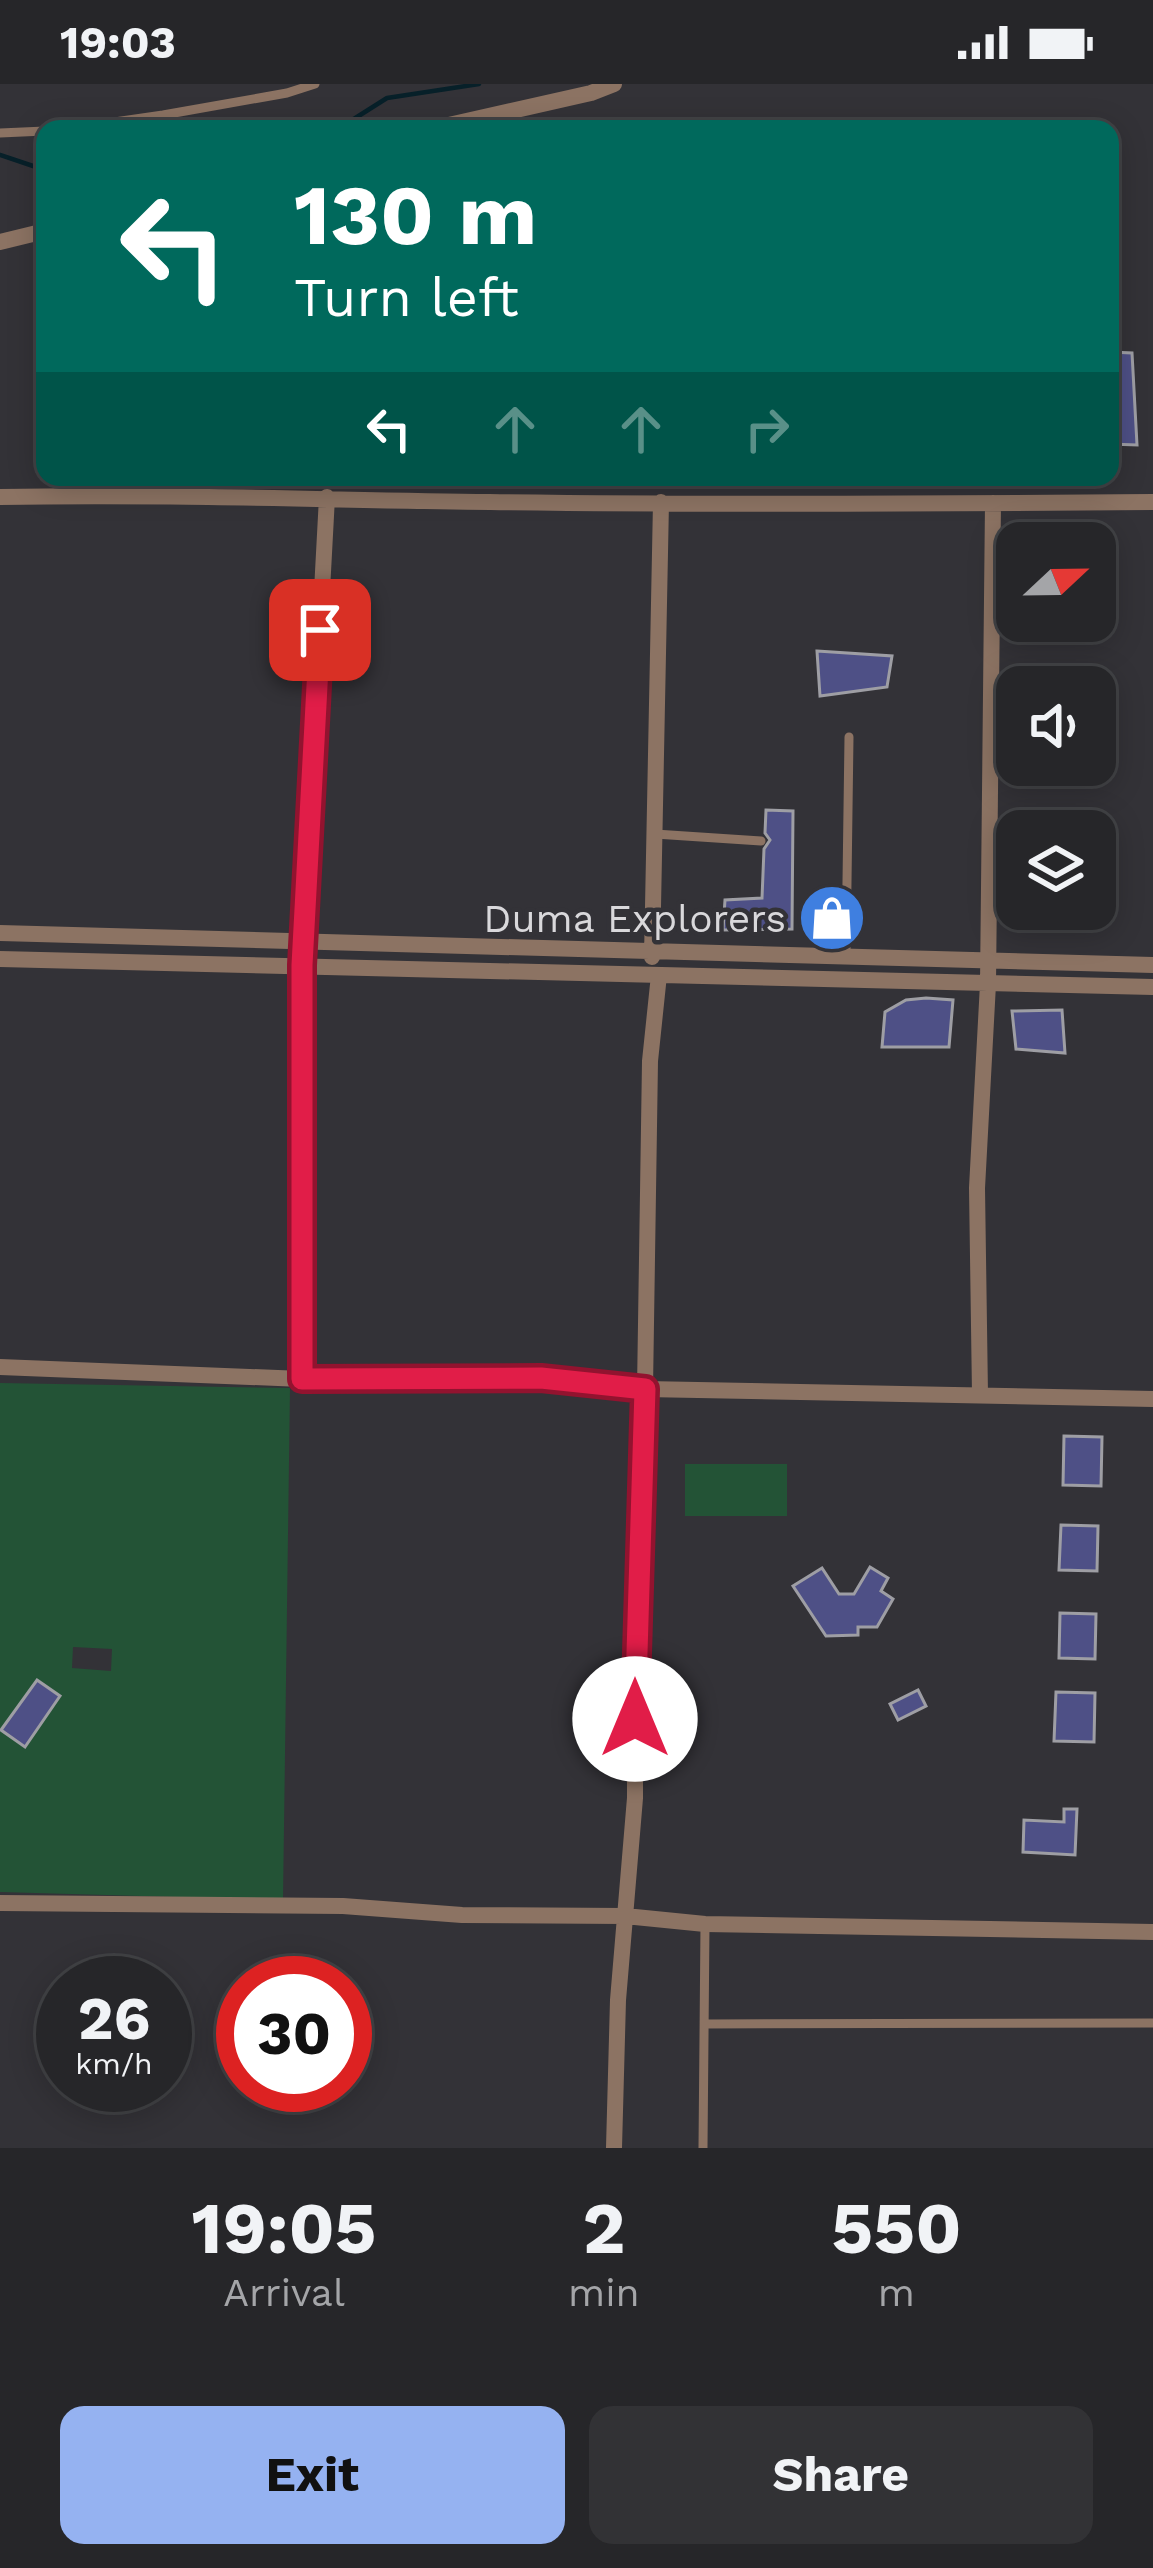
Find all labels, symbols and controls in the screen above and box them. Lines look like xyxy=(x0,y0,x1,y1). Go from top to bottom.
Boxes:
text: 19:03 xyxy=(60,16,176,69)
text: 130 m xyxy=(294,166,537,264)
icon: left xyxy=(96,168,252,324)
text: Turn left xyxy=(294,266,519,329)
icon: left xyxy=(356,396,422,462)
icon: ahead xyxy=(482,396,548,462)
icon: ahead xyxy=(608,396,674,462)
icon: right xyxy=(734,396,800,462)
north arrow xyxy=(996,522,1116,642)
map controls xyxy=(996,522,1116,930)
pin xyxy=(269,579,371,681)
icon: arrive xyxy=(287,597,353,663)
button: sound xyxy=(996,666,1116,786)
button: layers xyxy=(996,810,1116,930)
shop icon: Duma Explorers xyxy=(797,883,867,953)
place label: Duma Explorers xyxy=(483,896,786,941)
position arrow xyxy=(572,1656,698,1782)
speed limit sign: 30 xyxy=(216,1956,372,2112)
text: 26 xyxy=(78,1983,150,2054)
text: km/h xyxy=(75,2046,153,2081)
text: 19:05 xyxy=(191,2186,377,2270)
text: 2 xyxy=(582,2186,625,2270)
text: 550 xyxy=(831,2186,962,2270)
text: Arrival xyxy=(223,2270,345,2315)
text: min xyxy=(568,2270,640,2315)
text: m xyxy=(878,2270,915,2315)
button: Exit xyxy=(60,2406,565,2544)
button: Share xyxy=(589,2406,1093,2544)

